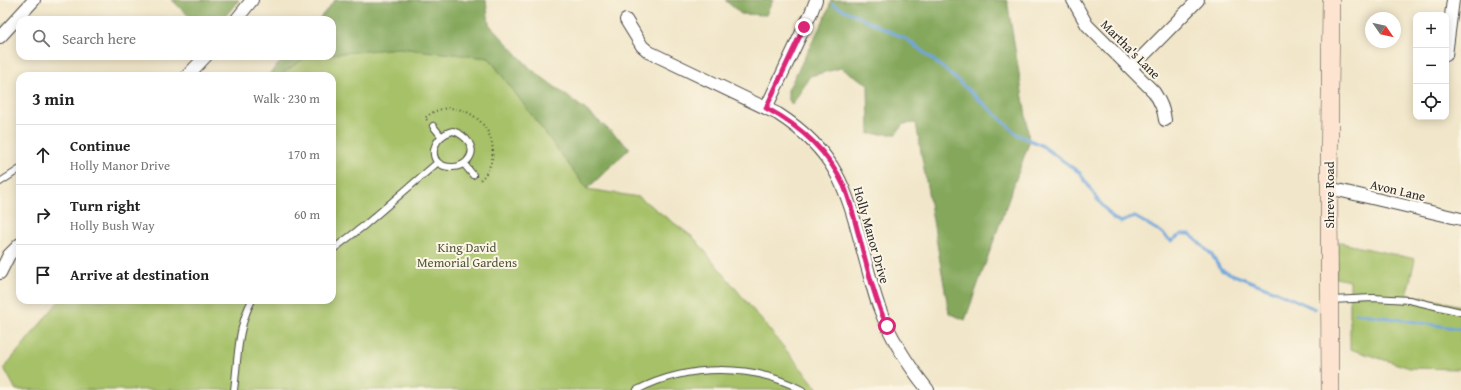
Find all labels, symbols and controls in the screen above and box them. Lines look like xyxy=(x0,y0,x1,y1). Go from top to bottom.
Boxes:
north arrow xyxy=(1365,12,1401,48)
map controls xyxy=(1413,12,1449,120)
button: + xyxy=(1413,12,1449,48)
street label: Martha's Lane xyxy=(1097,15,1165,83)
search box xyxy=(16,16,336,60)
route end xyxy=(795,18,813,36)
icon: search xyxy=(30,27,52,49)
text: Search here xyxy=(62,28,136,49)
button: − xyxy=(1413,48,1449,84)
button: locate xyxy=(1413,84,1449,120)
text: 3 min xyxy=(32,86,74,111)
text: Walk · 230 m xyxy=(253,89,320,108)
text: Continue xyxy=(70,135,131,156)
icon: ahead xyxy=(32,144,54,166)
text: 170 m xyxy=(288,145,320,164)
text: Holly Manor Drive xyxy=(70,156,170,175)
street label: Shreve Road xyxy=(1320,161,1339,229)
street label: Avon Lane xyxy=(1368,175,1427,206)
street label: Holly Manor Drive xyxy=(849,184,894,286)
text: Turn right xyxy=(70,195,141,216)
icon: right xyxy=(32,204,54,226)
text: 60 m xyxy=(294,205,320,224)
text: Holly Bush Way xyxy=(70,216,155,235)
park label: King David Memorial Gardens xyxy=(417,238,517,272)
icon: arrive xyxy=(32,264,54,286)
text: Arrive at destination xyxy=(70,264,209,285)
route start xyxy=(878,317,896,335)

